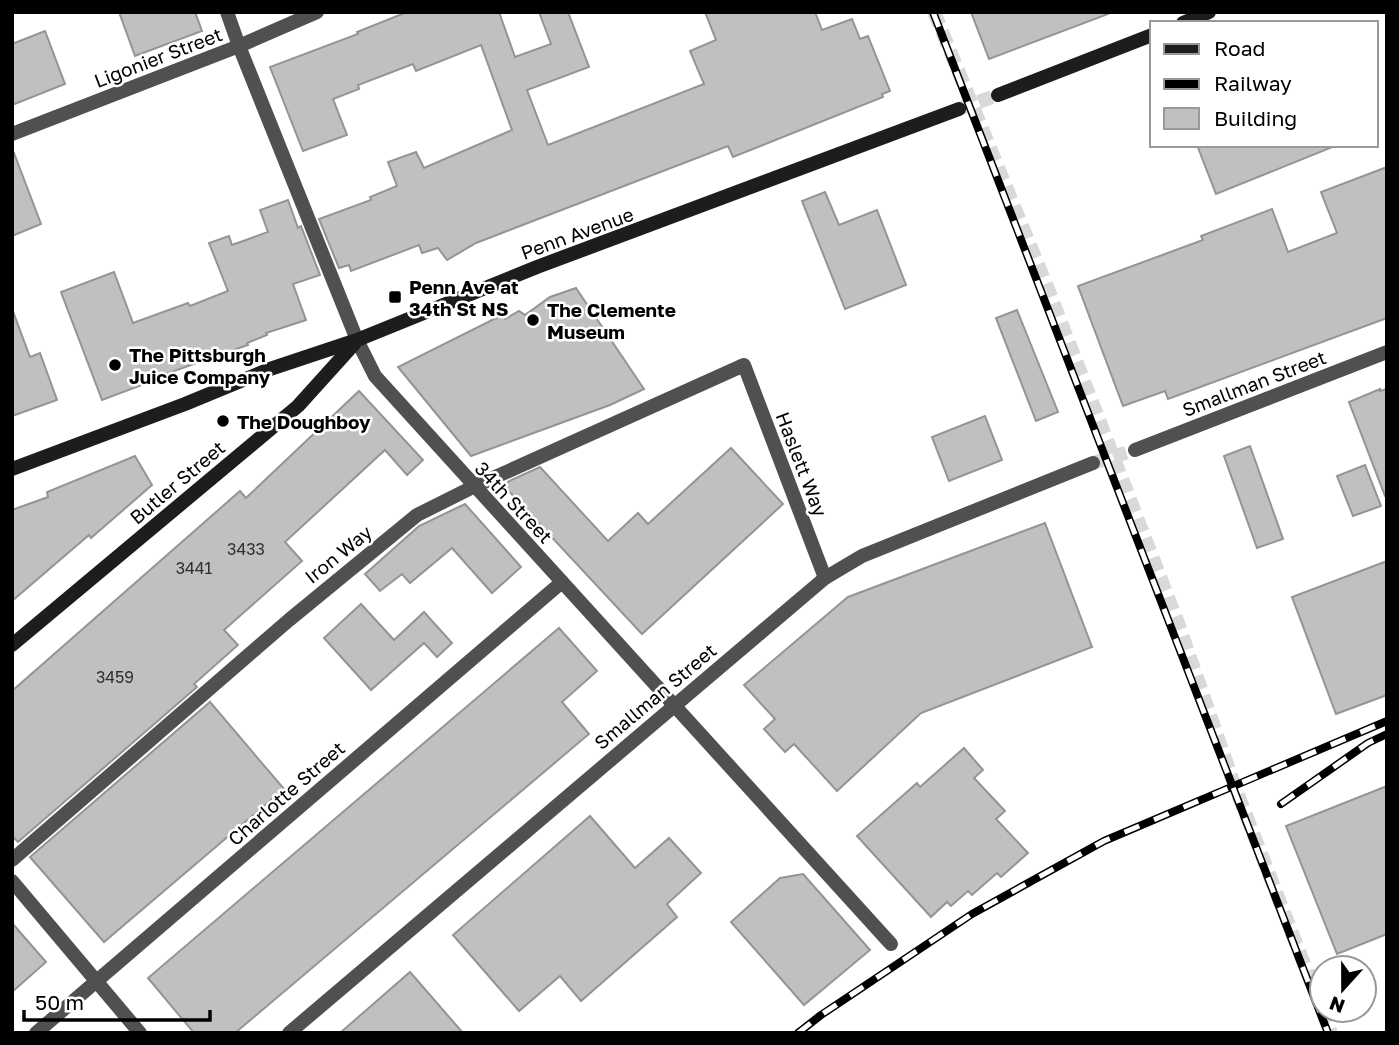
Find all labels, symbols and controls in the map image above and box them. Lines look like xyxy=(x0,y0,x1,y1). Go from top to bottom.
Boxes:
legend xyxy=(1150,21,1378,147)
street label: Ligonier Street xyxy=(91,22,225,92)
text: Road xyxy=(1214,35,1265,61)
text: Railway xyxy=(1214,70,1292,96)
text: Building xyxy=(1214,105,1297,131)
street label: Penn Avenue xyxy=(517,202,637,264)
place label: Penn Ave at 34th St NS xyxy=(409,275,519,320)
marker: Penn Ave at 34th St NS xyxy=(387,289,403,305)
place label: The Clemente Museum xyxy=(547,298,676,343)
marker: The Clemente Museum xyxy=(525,312,541,328)
place label: The Pittsburgh Juice Company xyxy=(129,343,271,388)
street label: Smallman Street xyxy=(1179,345,1329,421)
marker: The Pittsburgh Juice Company xyxy=(107,357,123,373)
street label: Haslett Way xyxy=(771,408,833,520)
place label: The Doughboy xyxy=(237,410,371,433)
marker: The Doughboy xyxy=(215,413,231,429)
street label: Butler Street xyxy=(125,436,229,528)
street label: 34th Street xyxy=(470,456,558,548)
street label: Iron Way xyxy=(300,520,376,588)
house number: 3433 xyxy=(227,539,265,559)
house number: 3441 xyxy=(176,558,213,578)
street label: Smallman Street xyxy=(589,638,721,754)
house number: 3459 xyxy=(96,667,134,687)
street label: Charlotte Street xyxy=(223,736,349,850)
north arrow xyxy=(1308,954,1378,1024)
scale bar xyxy=(24,978,210,1022)
text: 50 m xyxy=(35,989,84,1015)
text: N xyxy=(1326,992,1348,1019)

